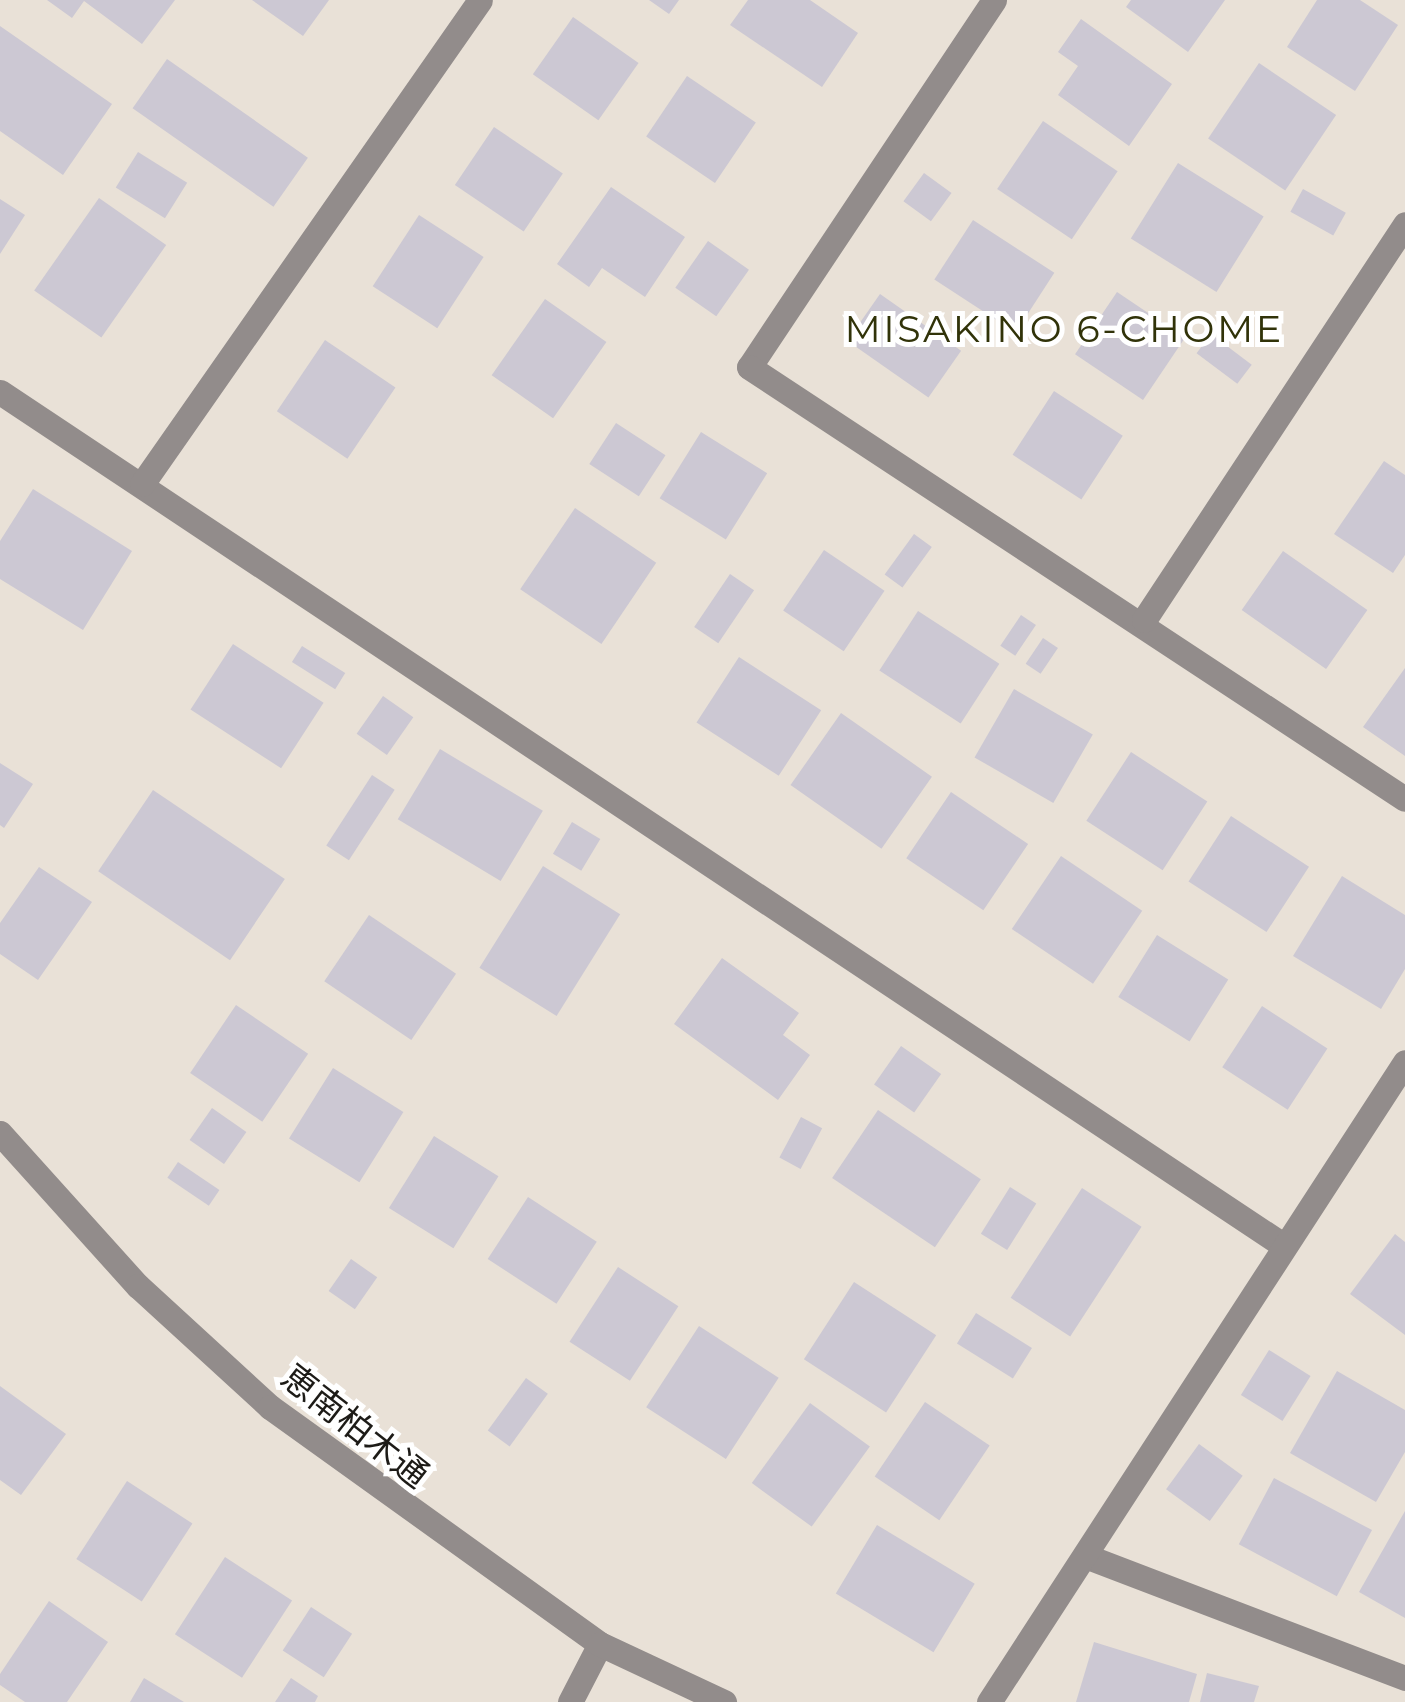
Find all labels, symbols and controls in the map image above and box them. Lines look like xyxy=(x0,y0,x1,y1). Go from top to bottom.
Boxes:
district label: MISAKINO 6-CHOME xyxy=(844,306,1284,352)
street label: 恵南柏木通 xyxy=(273,1356,437,1496)

